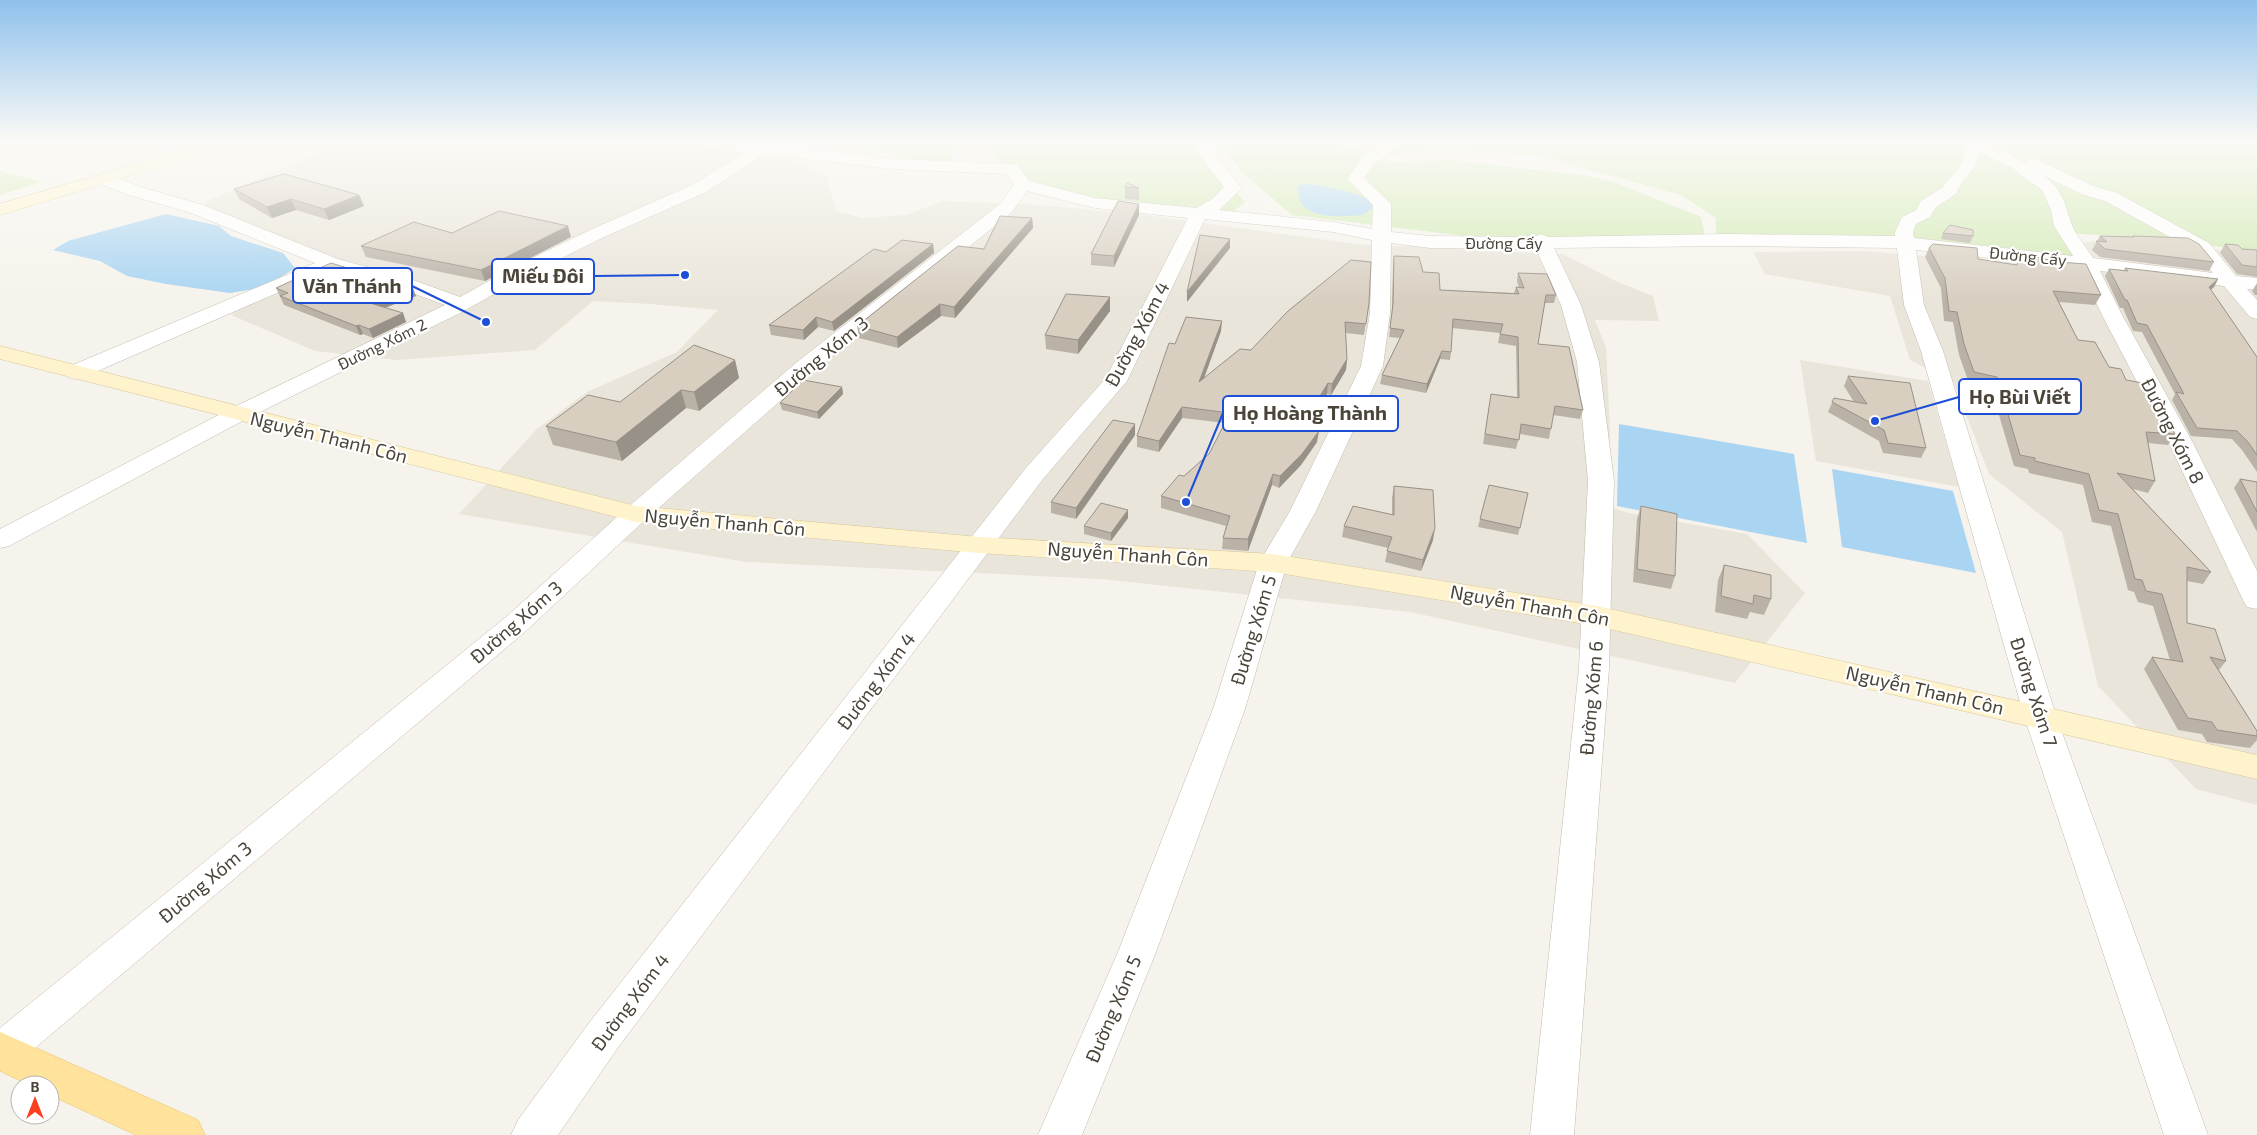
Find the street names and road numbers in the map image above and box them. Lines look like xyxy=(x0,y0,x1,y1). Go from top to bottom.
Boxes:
street label: Đường Cấy xyxy=(1465,233,1543,252)
street label: Đường Cấy xyxy=(1988,242,2068,269)
street label: Đường Xóm 4 xyxy=(1099,277,1174,390)
street label: Đường Xóm 3 xyxy=(769,311,872,401)
street label: Đường Xóm 2 xyxy=(334,314,429,373)
street label: Đường Xóm 8 xyxy=(2137,374,2210,487)
street label: Nguyễn Thanh Côn xyxy=(248,406,410,467)
street label: Nguyễn Thanh Côn xyxy=(644,503,806,540)
street label: Nguyễn Thanh Côn xyxy=(1047,536,1209,571)
street label: Đường Xóm 5 xyxy=(1225,572,1280,688)
street label: Đường Xóm 3 xyxy=(465,575,566,668)
street label: Nguyễn Thanh Côn xyxy=(1449,579,1612,630)
street label: Đường Xóm 4 xyxy=(832,628,920,734)
street label: Đường Xóm 7 xyxy=(2006,634,2063,750)
street label: Đường Xóm 6 xyxy=(1574,640,1607,756)
street label: Nguyễn Thanh Côn xyxy=(1844,660,2006,719)
street label: Đường Xóm 3 xyxy=(153,836,256,927)
street label: Đường Xóm 4 xyxy=(586,949,674,1055)
street label: Đường Xóm 5 xyxy=(1080,952,1145,1066)

